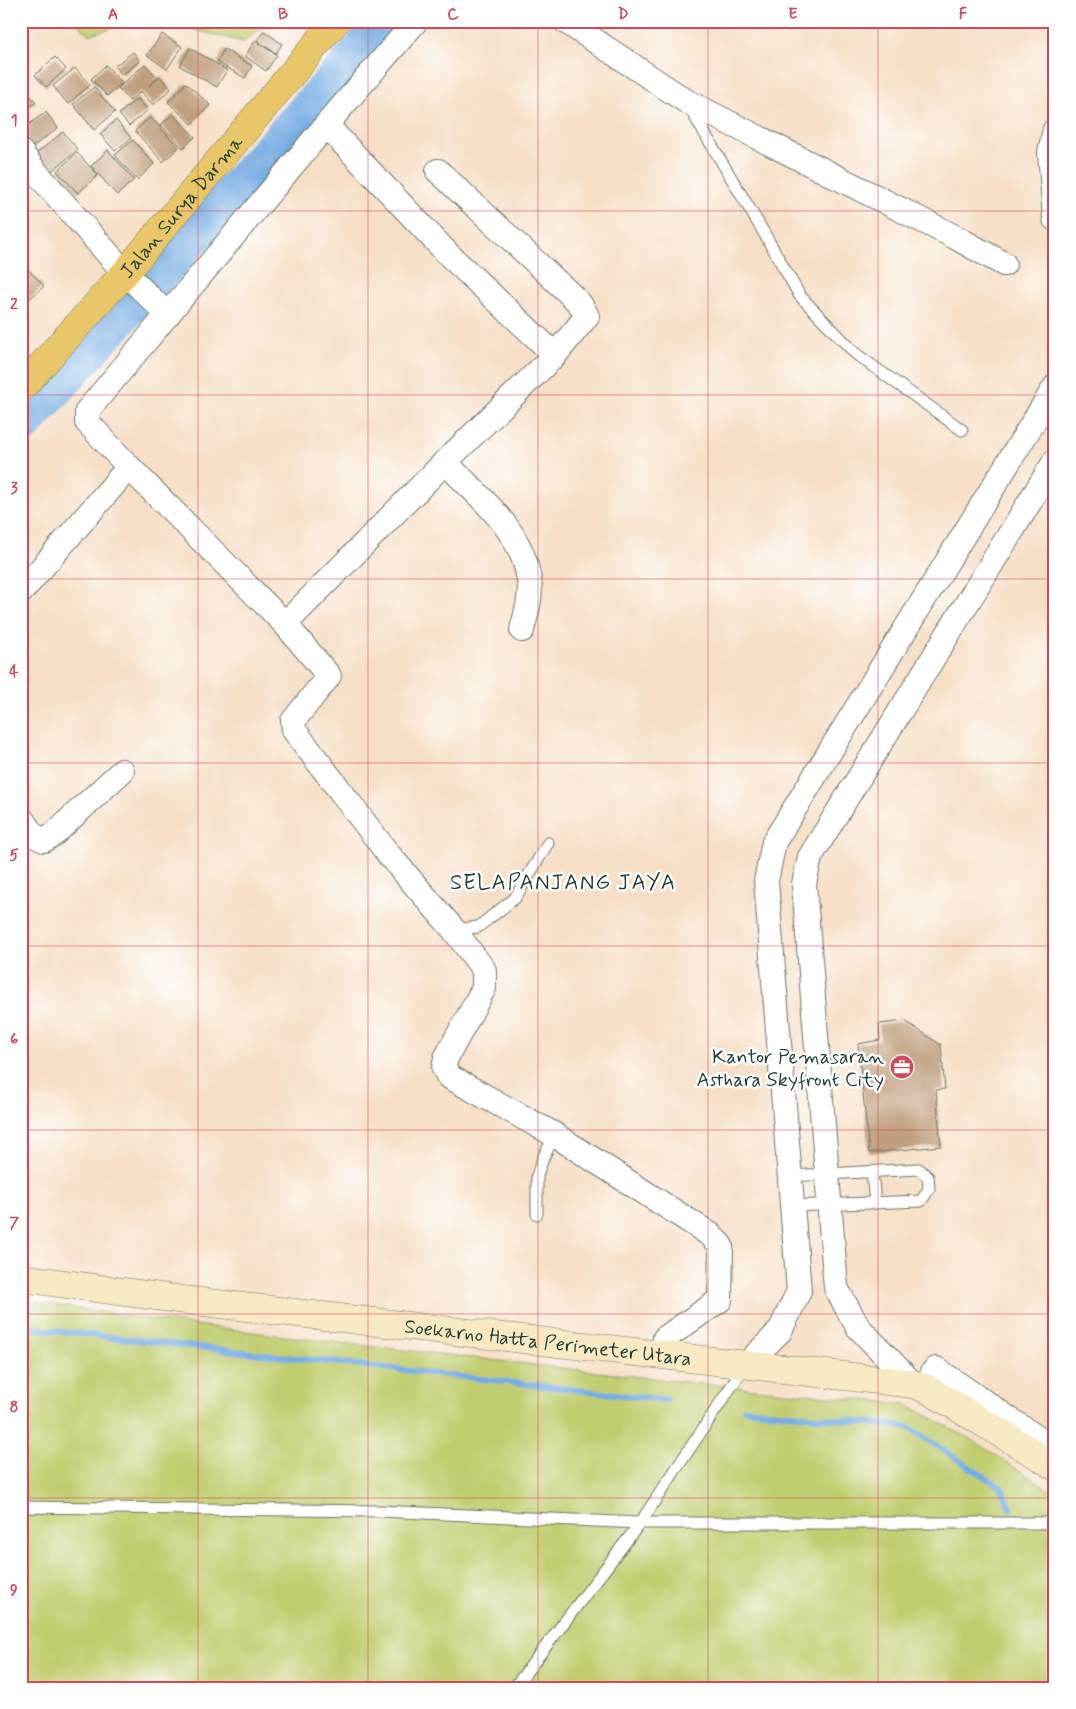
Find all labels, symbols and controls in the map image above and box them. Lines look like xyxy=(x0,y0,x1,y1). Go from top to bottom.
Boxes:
text: A xyxy=(108,4,118,25)
text: B xyxy=(278,4,288,25)
text: C xyxy=(447,4,459,25)
text: D xyxy=(617,4,629,25)
text: E xyxy=(788,4,798,25)
text: F xyxy=(959,4,968,25)
text: 1 xyxy=(10,110,18,131)
street label: Jalan Surya Darma xyxy=(114,129,250,285)
text: 2 xyxy=(10,294,18,315)
text: 3 xyxy=(10,478,18,499)
text: 4 xyxy=(9,661,19,682)
text: 5 xyxy=(9,845,19,866)
district label: SELAPANJANG JAYA xyxy=(450,869,676,897)
text: 6 xyxy=(10,1029,18,1050)
place label: Kantor Pemasaran Asthara Skyfront City xyxy=(697,1044,884,1094)
office icon: Kantor Pemasaran Asthara Skyfront City xyxy=(889,1054,915,1080)
text: 7 xyxy=(9,1213,19,1234)
street label: Soekarno Hatta Perimeter Utara xyxy=(403,1313,693,1373)
text: 8 xyxy=(9,1397,19,1418)
text: 9 xyxy=(10,1580,18,1601)

